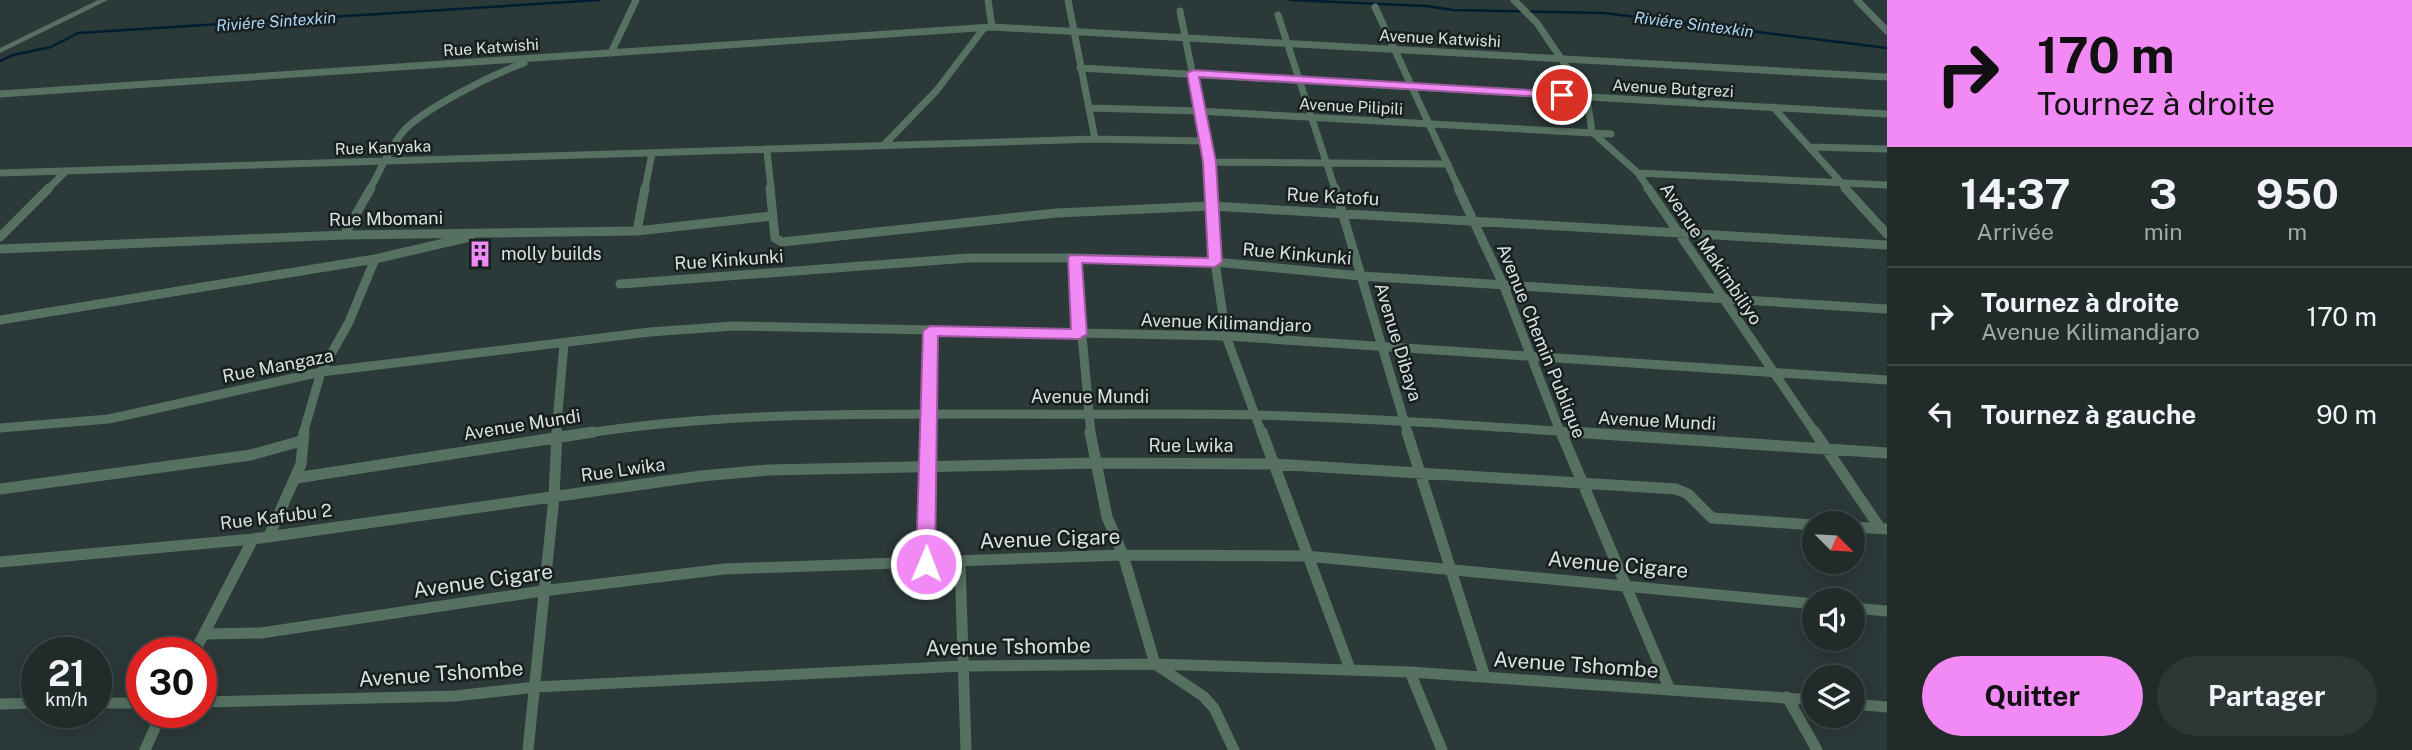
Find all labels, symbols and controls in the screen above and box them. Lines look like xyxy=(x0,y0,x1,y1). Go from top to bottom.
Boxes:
water label: Riviére Sintexkin xyxy=(215,8,337,35)
water label: Riviére Sintexkin xyxy=(1633,8,1755,41)
street label: Avenue Katwishi xyxy=(1379,26,1501,51)
text: 170 m xyxy=(2037,26,2175,84)
icon: right xyxy=(1922,28,2013,119)
street label: Rue Katwishi xyxy=(442,35,540,60)
pin xyxy=(1532,65,1592,125)
icon: arrive xyxy=(1543,76,1581,114)
street label: Avenue Butgrezi xyxy=(1612,76,1734,101)
text: Tournez à droite xyxy=(2037,85,2275,122)
street label: Avenue Pilipili xyxy=(1298,94,1403,119)
street label: Rue Kanyaka xyxy=(335,136,431,159)
text: 14:37 xyxy=(1960,169,2071,218)
text: 3 xyxy=(2149,169,2177,218)
text: 950 xyxy=(2256,169,2339,218)
street label: Avenue Makimbiliyo xyxy=(1656,179,1767,329)
street label: Rue Katofu xyxy=(1286,184,1380,209)
street label: Rue Mbomani xyxy=(329,207,443,230)
text: Arrivée xyxy=(1977,218,2054,245)
text: min xyxy=(2144,218,2183,245)
text: m xyxy=(2287,218,2307,245)
street label: Rue Kinkunki xyxy=(1242,238,1353,269)
building icon: molly builds xyxy=(465,239,495,269)
street label: Avenue Chemin Publique xyxy=(1493,241,1590,441)
place label: molly builds xyxy=(501,243,602,264)
street label: Rue Kinkunki xyxy=(674,245,784,274)
street label: Avenue Dibaya xyxy=(1370,280,1426,404)
text: Tournez à droite xyxy=(1981,287,2179,318)
icon: right xyxy=(1922,297,1960,335)
text: 170 m xyxy=(2307,301,2377,332)
street label: Avenue Kilimandjaro xyxy=(1140,309,1312,336)
text: Avenue Kilimandjaro xyxy=(1981,318,2200,345)
street label: Rue Mangaza xyxy=(221,344,335,387)
street label: Avenue Mundi xyxy=(1031,386,1149,407)
icon: left xyxy=(1922,395,1960,433)
text: Tournez à gauche xyxy=(1981,399,2196,430)
text: 90 m xyxy=(2316,399,2377,430)
street label: Avenue Mundi xyxy=(462,405,582,444)
street label: Avenue Mundi xyxy=(1597,407,1717,434)
street label: Rue Lwika xyxy=(1148,435,1234,456)
street label: Rue Lwika xyxy=(579,453,667,486)
street label: Rue Kafubu 2 xyxy=(219,499,333,534)
north arrow xyxy=(1802,511,1866,574)
map controls xyxy=(1802,511,1865,728)
street label: Avenue Cigare xyxy=(979,524,1121,553)
position arrow xyxy=(889,527,963,601)
street label: Avenue Cigare xyxy=(1547,546,1689,583)
street label: Avenue Cigare xyxy=(411,558,554,603)
button: sound xyxy=(1802,588,1865,651)
street label: Avenue Tshombe xyxy=(925,633,1091,660)
speed limit sign: 30 xyxy=(126,637,217,728)
street label: Avenue Tshombe xyxy=(1493,646,1659,683)
text: 21 xyxy=(48,653,85,694)
street label: Avenue Tshombe xyxy=(358,655,524,692)
button: Quitter xyxy=(1922,656,2143,736)
button: Partager xyxy=(2157,656,2377,736)
button: layers xyxy=(1802,665,1865,728)
text: km/h xyxy=(45,689,88,710)

